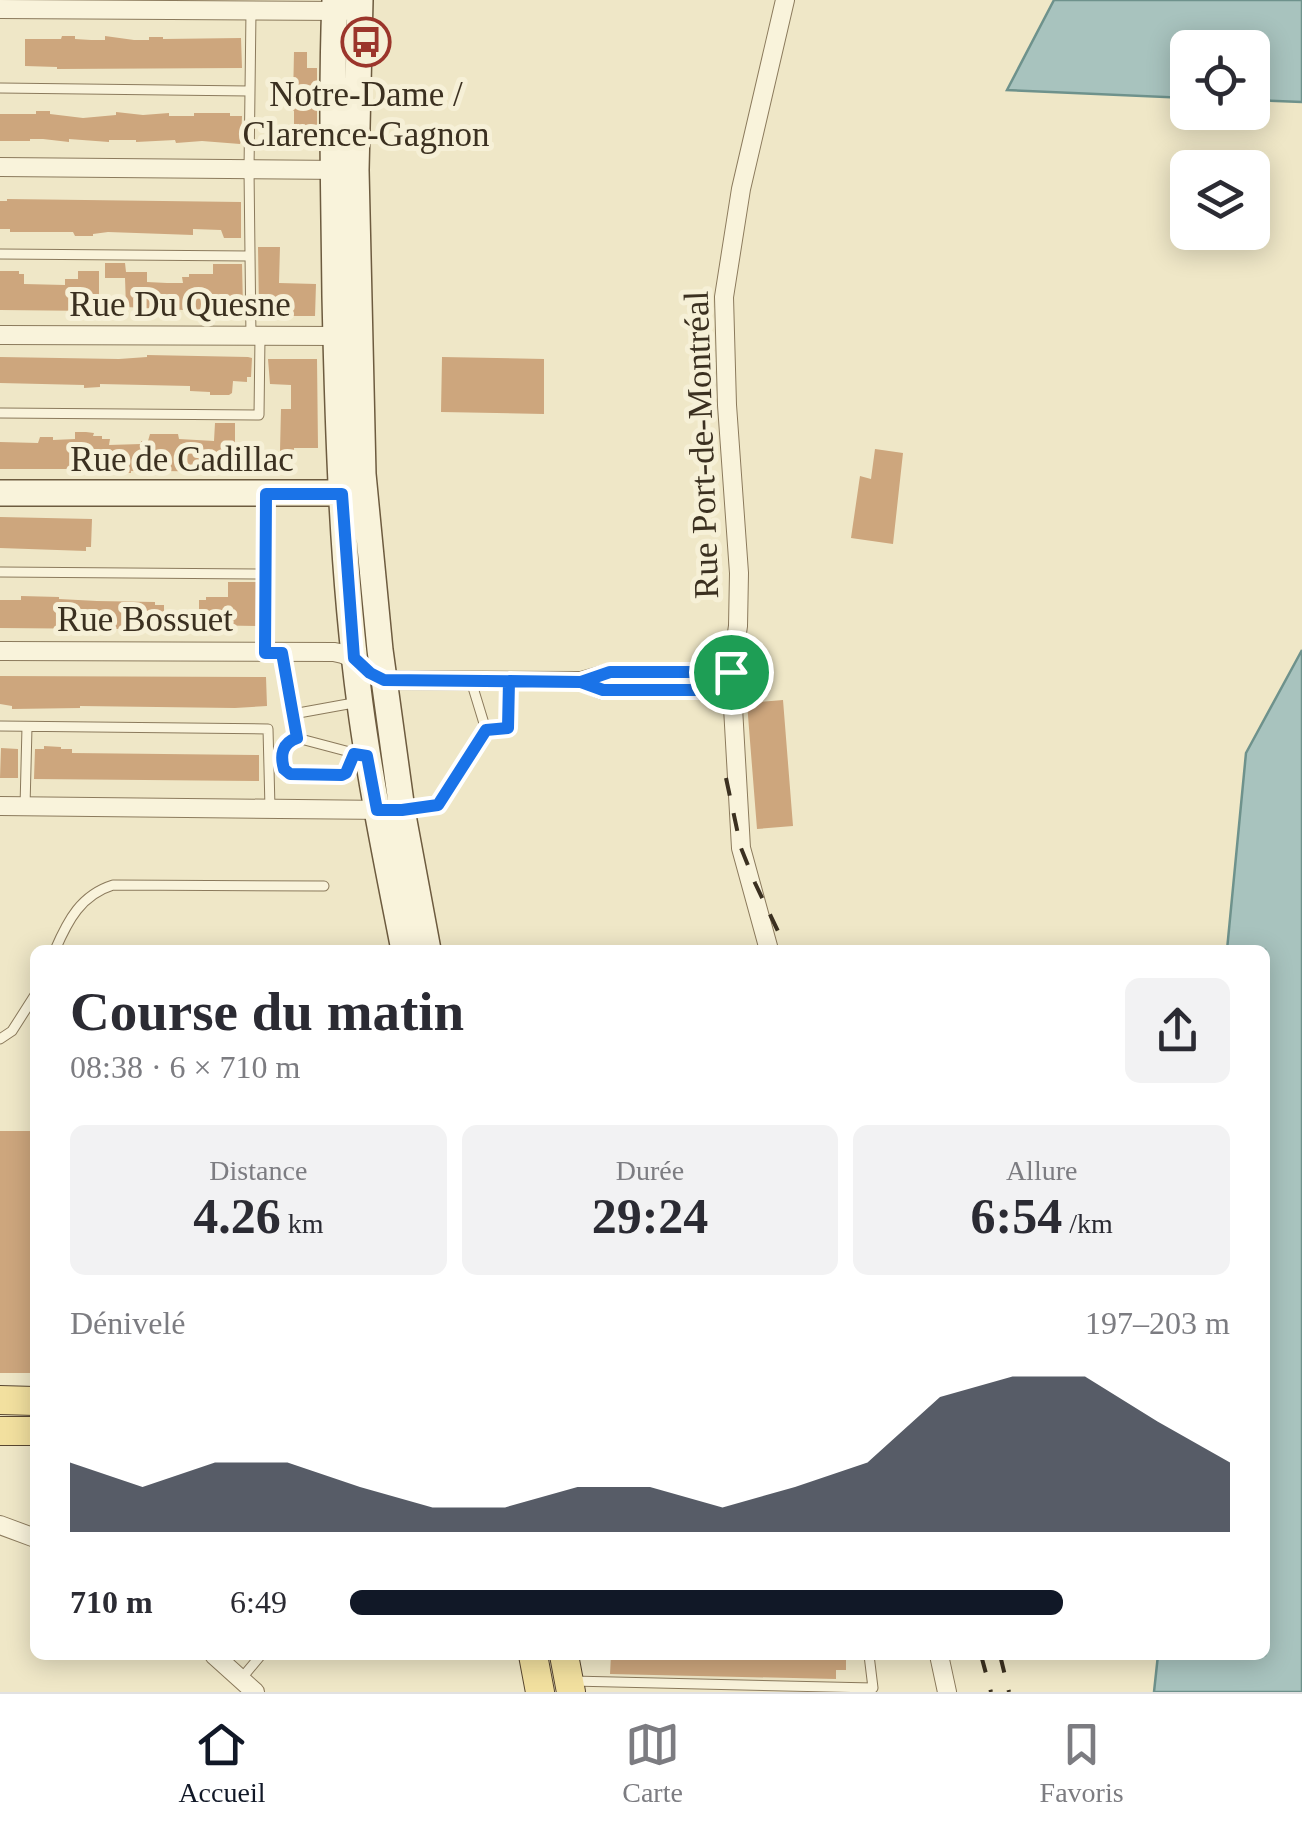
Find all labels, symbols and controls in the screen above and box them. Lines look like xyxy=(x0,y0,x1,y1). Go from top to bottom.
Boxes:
bus stop icon: Notre-Dame / Clarence-Gagnon xyxy=(340,16,392,68)
map controls xyxy=(1170,30,1270,250)
button: locate xyxy=(1170,30,1270,130)
place label: Notre-Dame / Clarence-Gagnon xyxy=(243,75,489,154)
button: layers xyxy=(1170,150,1270,250)
street label: Rue Du Quesne xyxy=(69,285,291,324)
street label: Rue Port-de-Montréal xyxy=(677,290,726,600)
street label: Rue de Cadillac xyxy=(70,440,294,479)
street label: Rue Bossuet xyxy=(57,600,233,639)
pin xyxy=(689,630,774,715)
icon: arrive xyxy=(704,645,759,700)
button: share xyxy=(1125,978,1230,1083)
text: Course du matin xyxy=(70,981,464,1042)
text: 08:38 · 6 × 710 m xyxy=(70,1049,300,1085)
text: Distance xyxy=(209,1155,307,1186)
text: Durée xyxy=(616,1155,684,1186)
text: Allure xyxy=(1006,1155,1077,1186)
text: 4.26 xyxy=(193,1188,281,1244)
text: 29:24 xyxy=(592,1188,708,1244)
text: 6:54 xyxy=(971,1188,1062,1244)
text: km xyxy=(281,1208,323,1239)
text: /km xyxy=(1062,1208,1113,1239)
text: Dénivelé xyxy=(70,1305,186,1341)
text: 197–203 m xyxy=(1085,1305,1230,1341)
text: 710 m xyxy=(70,1584,153,1620)
text: 6:49 xyxy=(230,1584,287,1620)
tab: Accueil xyxy=(178,1717,265,1809)
tab: Carte xyxy=(622,1717,683,1809)
tab: Favoris xyxy=(1040,1717,1124,1809)

